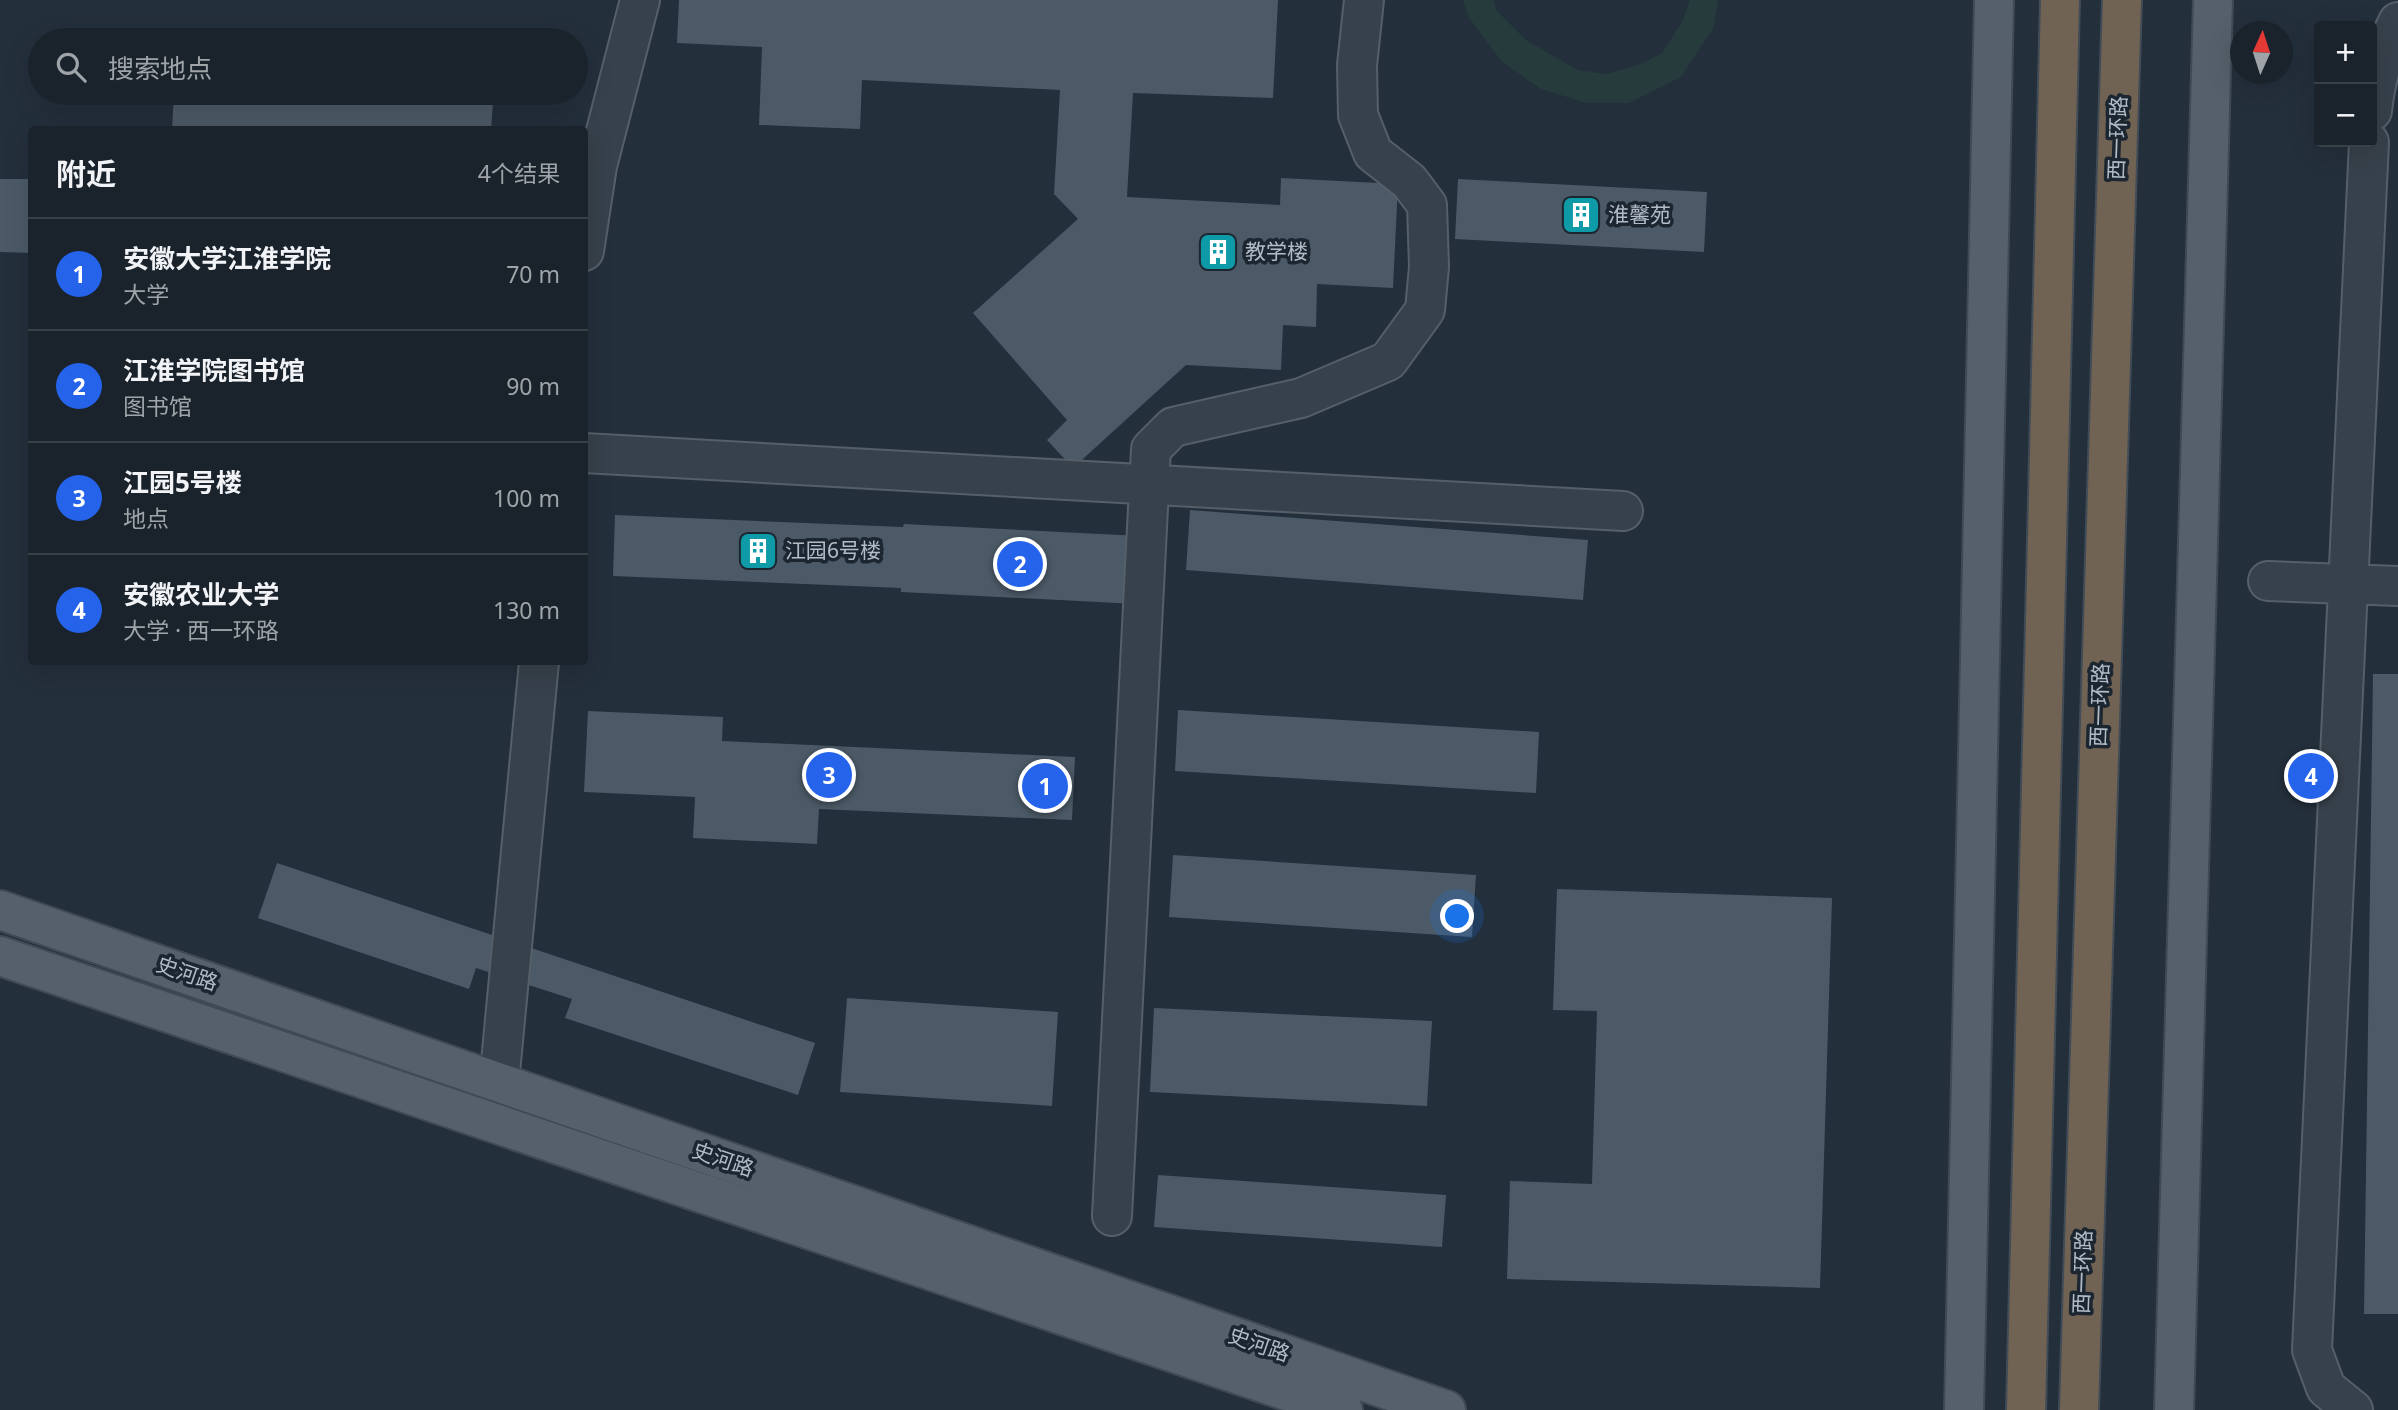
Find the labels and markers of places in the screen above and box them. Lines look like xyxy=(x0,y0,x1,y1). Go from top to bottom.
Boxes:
building icon: 淮馨苑 xyxy=(1560,194,1602,236)
place label: 淮馨苑 xyxy=(1608,200,1671,228)
building icon: 教学楼 xyxy=(1197,231,1239,273)
place label: 教学楼 xyxy=(1245,237,1308,265)
building icon: 江园6号楼 xyxy=(737,530,779,572)
place label: 江园6号楼 xyxy=(785,536,881,564)
pin: 2 xyxy=(997,538,1043,590)
pin: 3 xyxy=(806,749,852,801)
pin: 4 xyxy=(2288,750,2334,802)
pin: 1 xyxy=(1022,760,1068,812)

